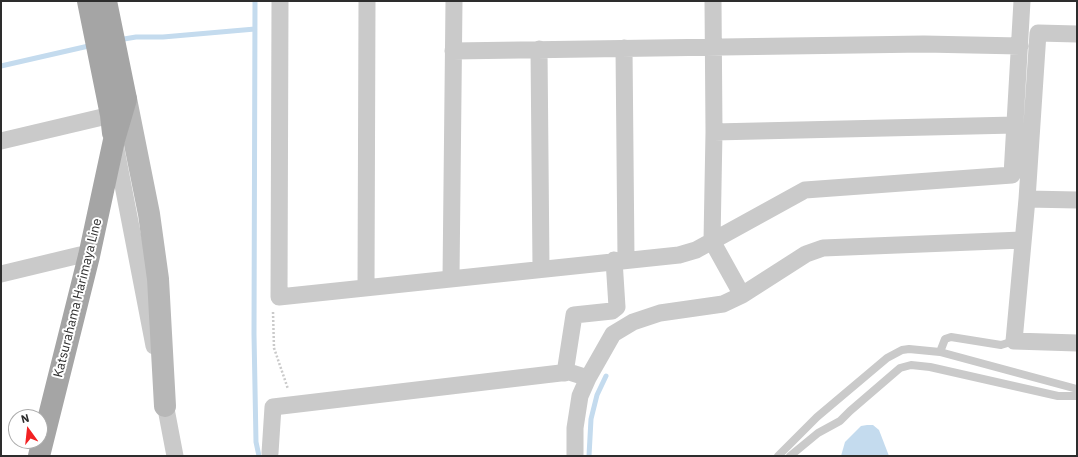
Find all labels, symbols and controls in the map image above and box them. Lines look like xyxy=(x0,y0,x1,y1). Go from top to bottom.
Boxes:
street label: Katsurahama Harimaya Line xyxy=(51,217,105,379)
north arrow xyxy=(8,409,48,449)
text: N xyxy=(19,411,31,426)

